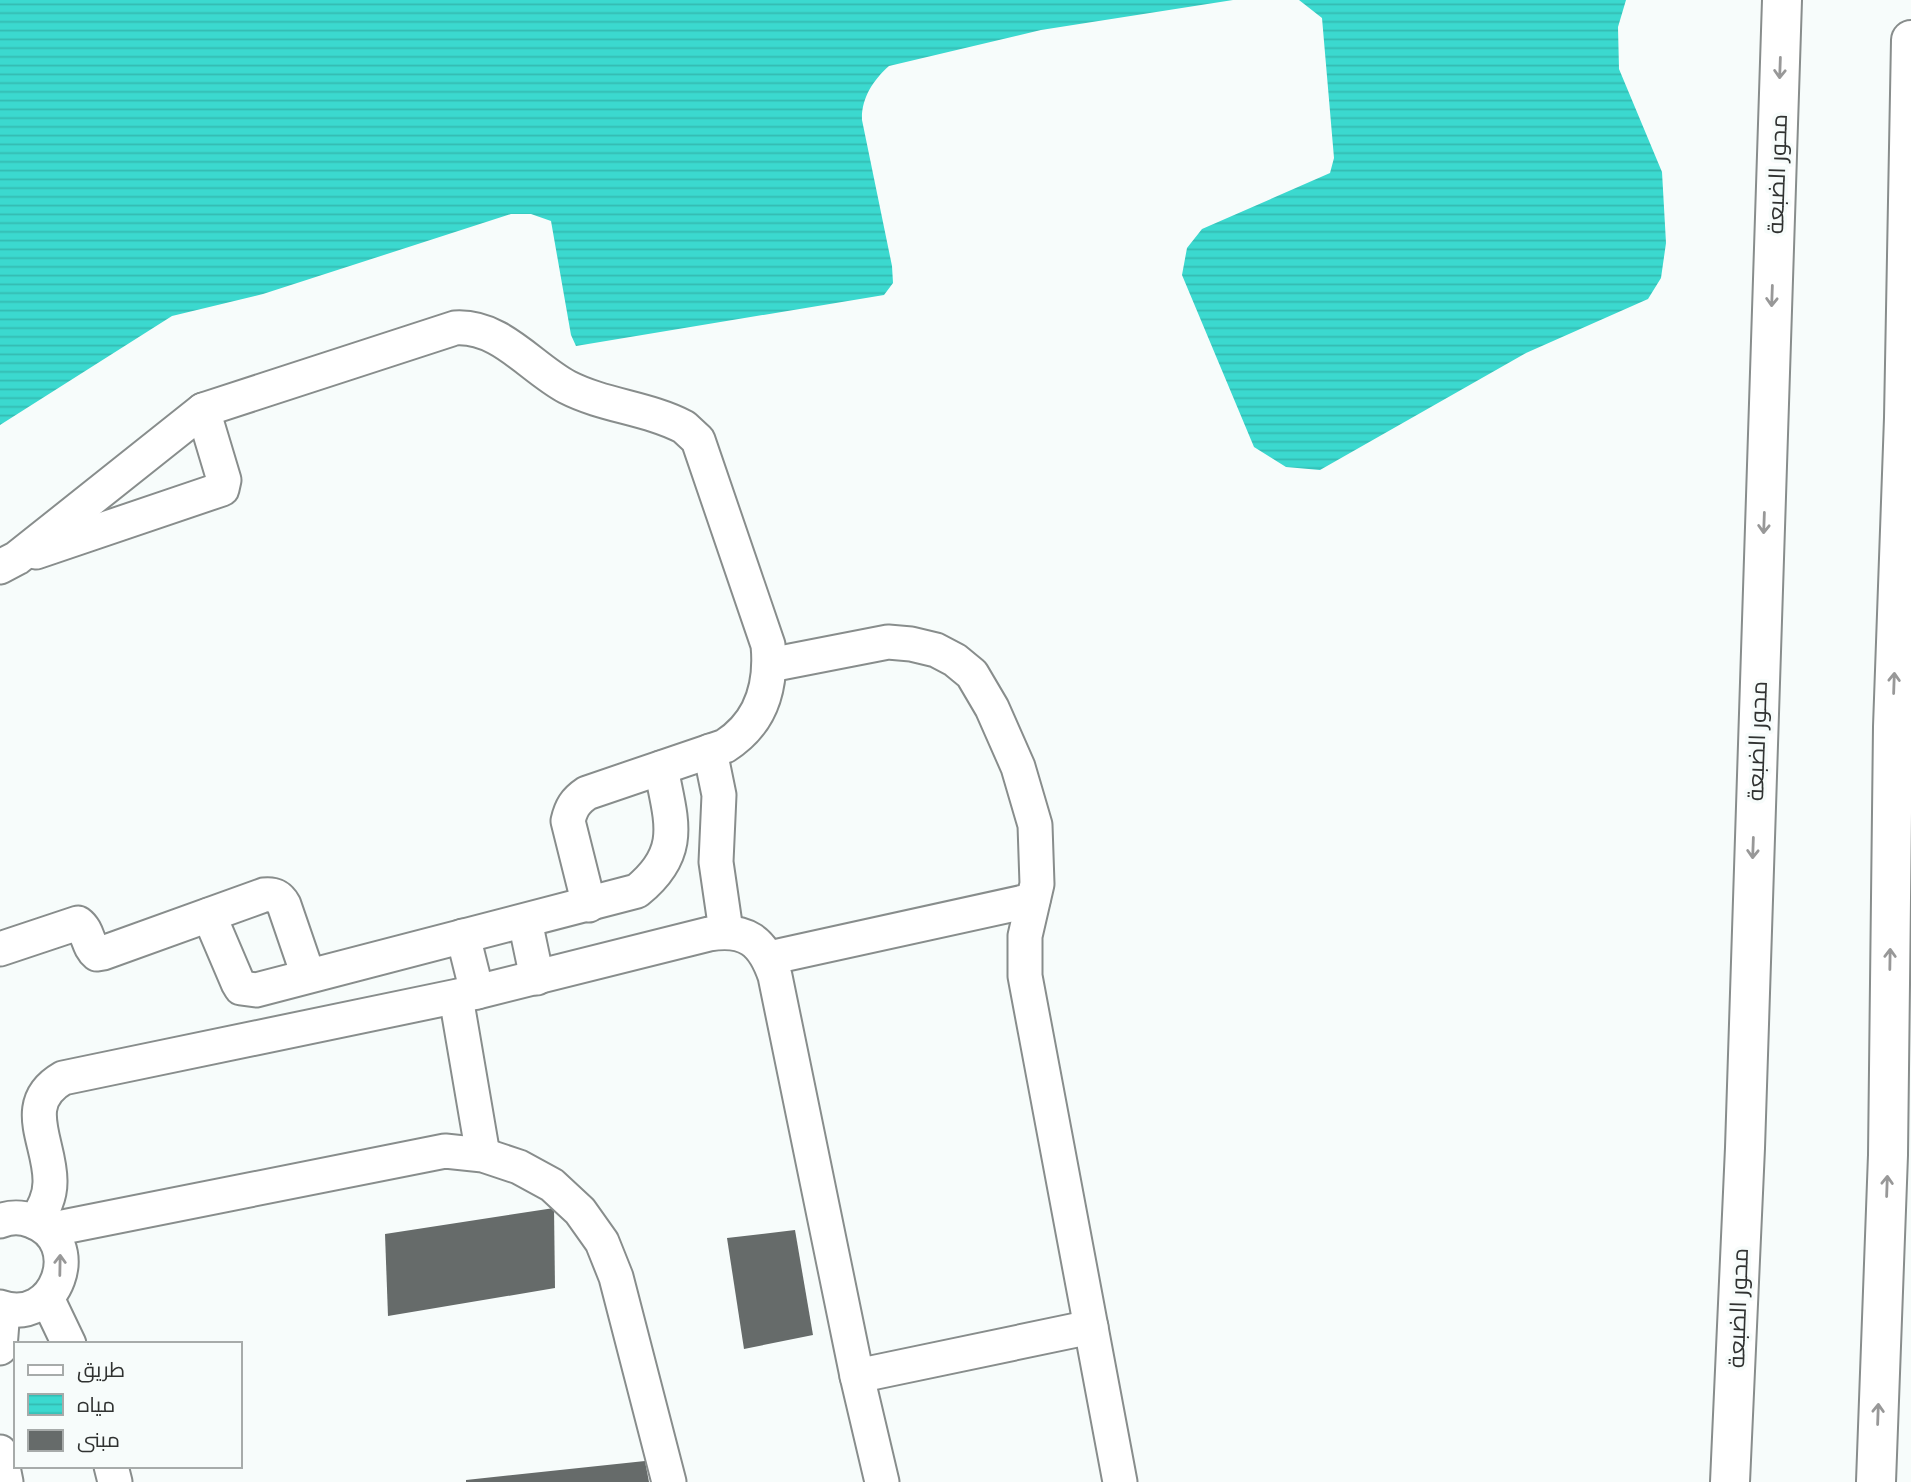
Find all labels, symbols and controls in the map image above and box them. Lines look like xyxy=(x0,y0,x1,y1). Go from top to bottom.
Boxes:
one-way arrow xyxy=(1774,56,1787,79)
street label: محور الضبعة xyxy=(1762,113,1793,235)
one-way arrow xyxy=(1766,284,1779,307)
one-way arrow xyxy=(1758,511,1771,534)
one-way arrow xyxy=(1888,671,1901,694)
street label: محور الضبعة xyxy=(1742,680,1773,802)
one-way arrow xyxy=(1746,836,1760,859)
one-way arrow xyxy=(1883,948,1897,971)
one-way arrow xyxy=(1880,1175,1893,1198)
street label: محور الضبعة xyxy=(1723,1247,1754,1369)
one-way arrow xyxy=(53,1254,66,1277)
legend xyxy=(14,1342,242,1468)
text: طريق xyxy=(77,1358,125,1383)
text: مياه xyxy=(77,1393,115,1417)
one-way arrow xyxy=(1872,1403,1885,1426)
text: مبنى xyxy=(77,1428,120,1453)

